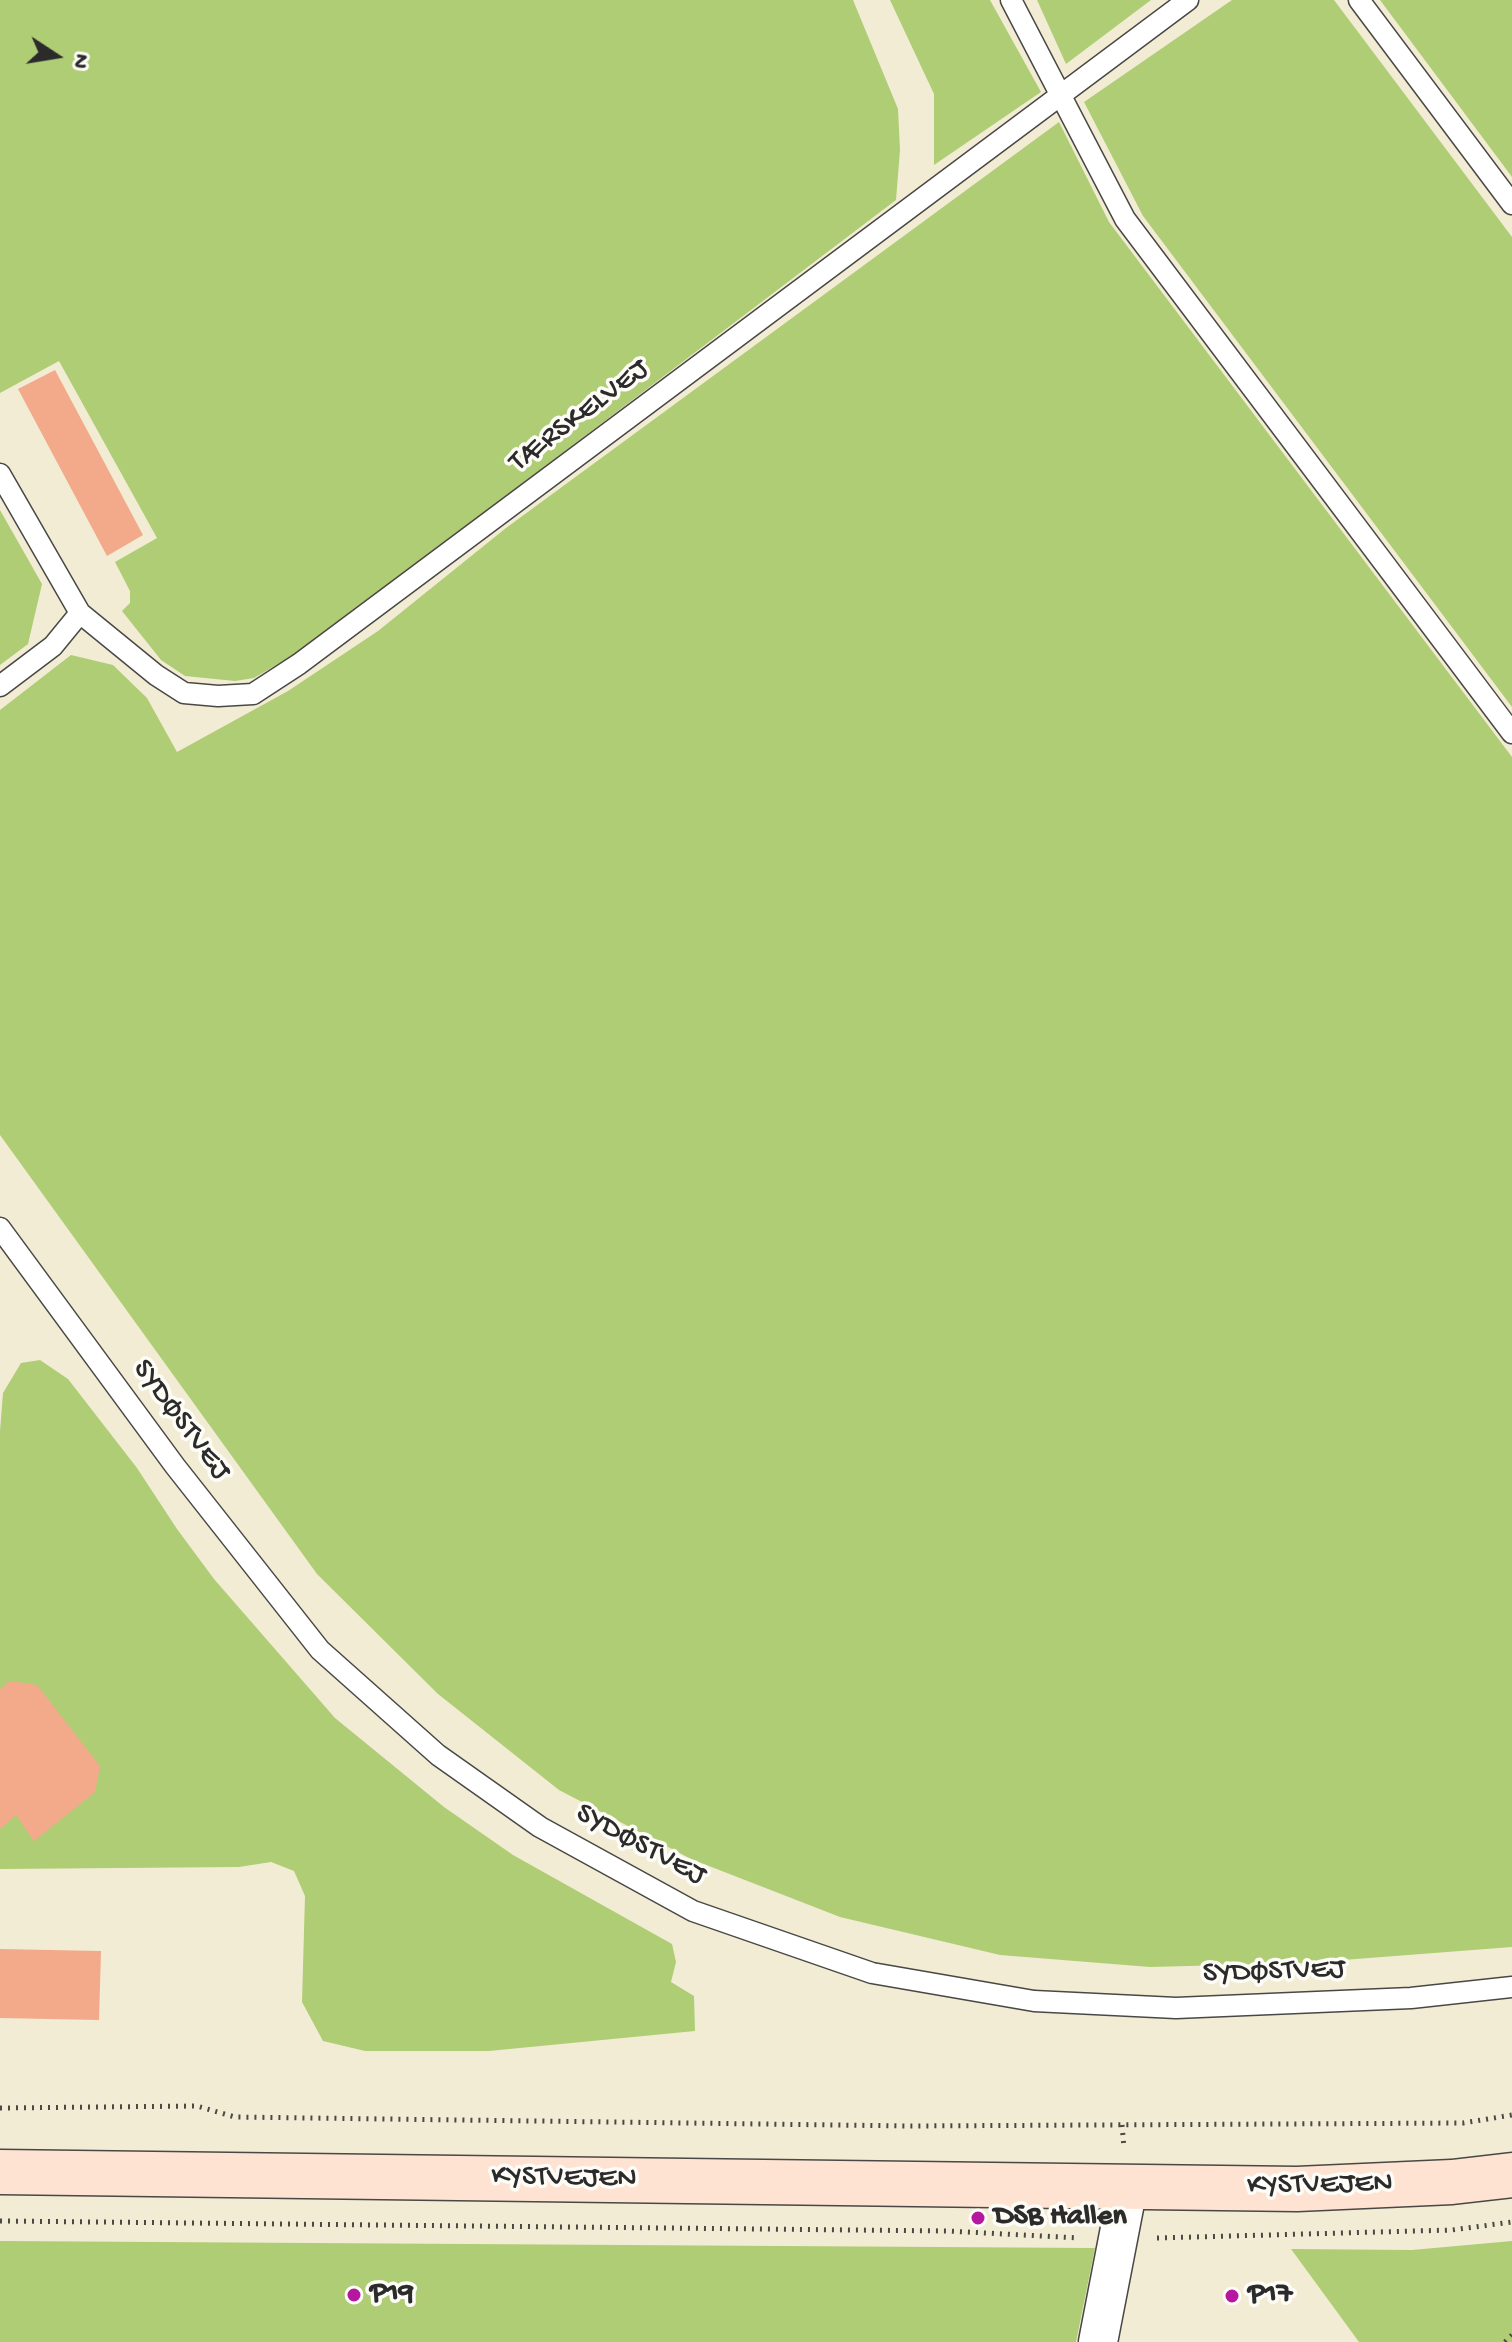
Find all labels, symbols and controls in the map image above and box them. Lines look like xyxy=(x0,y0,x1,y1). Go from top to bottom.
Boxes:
north arrow xyxy=(16,16,96,96)
text: N xyxy=(65,51,94,71)
street label: TÆRSKELVEJ xyxy=(503,353,657,481)
street label: SYDØSTVEJ xyxy=(123,1353,237,1489)
street label: SYDØSTVEJ xyxy=(569,1797,711,1895)
street label: SYDØSTVEJ xyxy=(1202,1953,1346,1993)
street label: KYSTVEJEN xyxy=(491,2160,637,2198)
street label: KYSTVEJEN xyxy=(1247,2167,1393,2205)
place label: DSB Hallen xyxy=(994,2200,1127,2236)
marker: DSB Hallen xyxy=(969,2209,987,2227)
place label: P19 xyxy=(370,2277,414,2313)
place label: P17 xyxy=(1248,2278,1292,2314)
marker: P19 xyxy=(345,2286,363,2304)
marker: P17 xyxy=(1223,2287,1241,2305)

